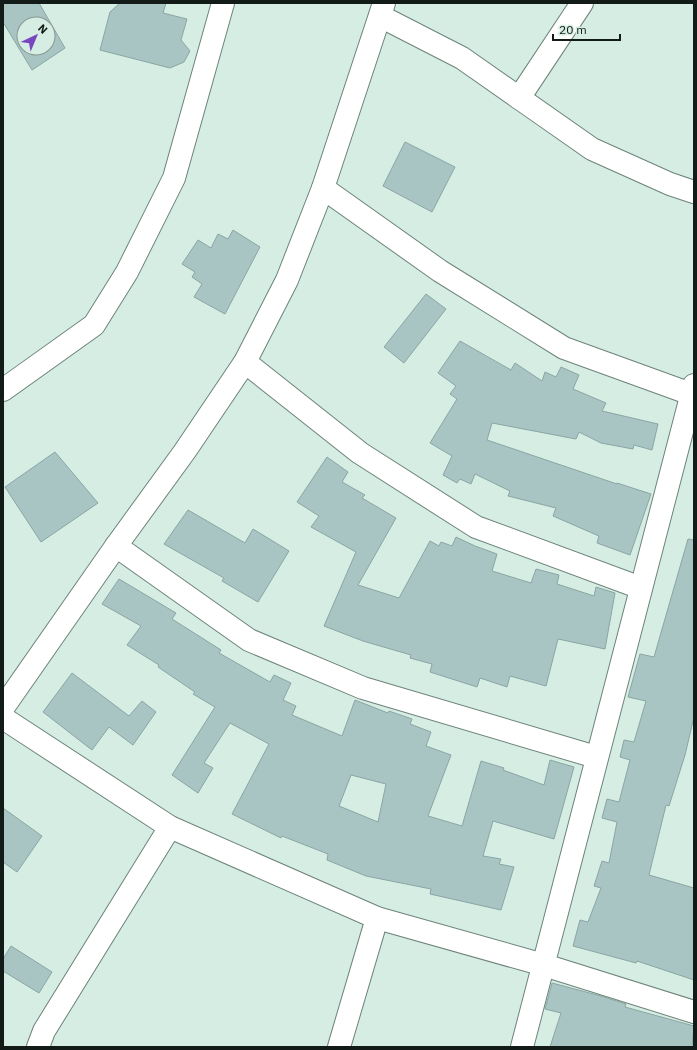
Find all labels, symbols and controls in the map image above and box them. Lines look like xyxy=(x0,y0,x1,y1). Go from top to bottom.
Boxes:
north arrow xyxy=(16,16,56,56)
scale bar xyxy=(553,16,620,42)
text: N xyxy=(35,21,51,37)
text: 20 m xyxy=(559,22,587,37)

